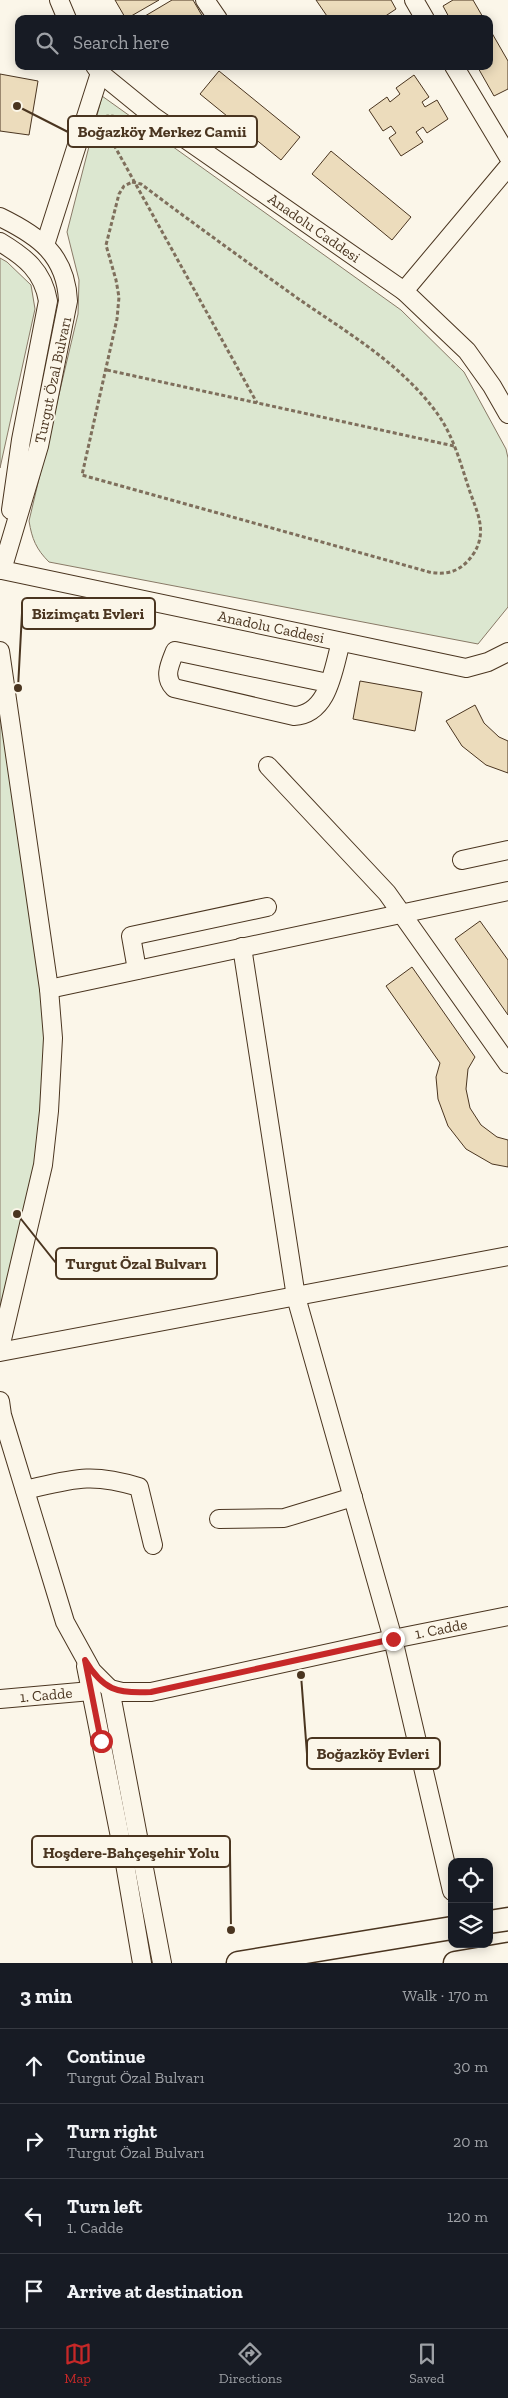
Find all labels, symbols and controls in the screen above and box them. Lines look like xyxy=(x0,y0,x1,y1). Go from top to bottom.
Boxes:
search box xyxy=(15,15,493,70)
icon: search xyxy=(33,29,61,57)
text: Search here xyxy=(73,31,169,54)
callout: Boğazköy Merkez Camii xyxy=(68,116,257,147)
text: Boğazköy Merkez Camii xyxy=(77,122,247,141)
street label: Anadolu Caddesi xyxy=(264,190,364,266)
street label: Turgut Özal Bulvarı xyxy=(31,315,75,445)
callout: Bizimçatı Evleri xyxy=(22,598,155,629)
text: Bizimçatı Evleri xyxy=(32,604,145,623)
street label: Anadolu Caddesi xyxy=(216,607,326,647)
callout: Turgut Özal Bulvarı xyxy=(56,1248,217,1279)
text: Turgut Özal Bulvarı xyxy=(65,1254,207,1273)
street label: 1. Cadde xyxy=(413,1615,469,1643)
route end xyxy=(382,1628,405,1651)
street label: 1. Cadde xyxy=(19,1684,73,1706)
route start xyxy=(90,1730,113,1753)
callout: Boğazköy Evleri xyxy=(307,1738,440,1769)
text: Boğazköy Evleri xyxy=(317,1744,430,1763)
callout: Hoşdere-Bahçeşehir Yolu xyxy=(32,1836,230,1867)
text: Hoşdere-Bahçeşehir Yolu xyxy=(43,1843,220,1862)
map controls xyxy=(448,1858,493,1948)
button: locate xyxy=(448,1858,493,1903)
button: layers xyxy=(448,1903,493,1948)
text: 3 min xyxy=(20,1983,72,2008)
text: Walk · 170 m xyxy=(403,1986,488,2005)
text: Continue xyxy=(67,2045,145,2068)
icon: ahead xyxy=(20,2052,48,2080)
text: 30 m xyxy=(454,2057,488,2076)
text: Turgut Özal Bulvarı xyxy=(67,2068,204,2087)
text: Turn right xyxy=(67,2120,157,2143)
icon: right xyxy=(20,2127,48,2155)
text: 20 m xyxy=(453,2132,488,2151)
text: Turgut Özal Bulvarı xyxy=(67,2143,204,2162)
text: Turn left xyxy=(67,2195,142,2218)
icon: left xyxy=(20,2202,48,2230)
text: 120 m xyxy=(447,2207,488,2226)
text: 1. Cadde xyxy=(67,2218,123,2237)
icon: arrive xyxy=(20,2277,48,2305)
text: Arrive at destination xyxy=(67,2280,243,2303)
tab: Map xyxy=(64,2340,92,2387)
tab: Directions xyxy=(219,2340,282,2387)
tab: Saved xyxy=(409,2340,444,2387)

